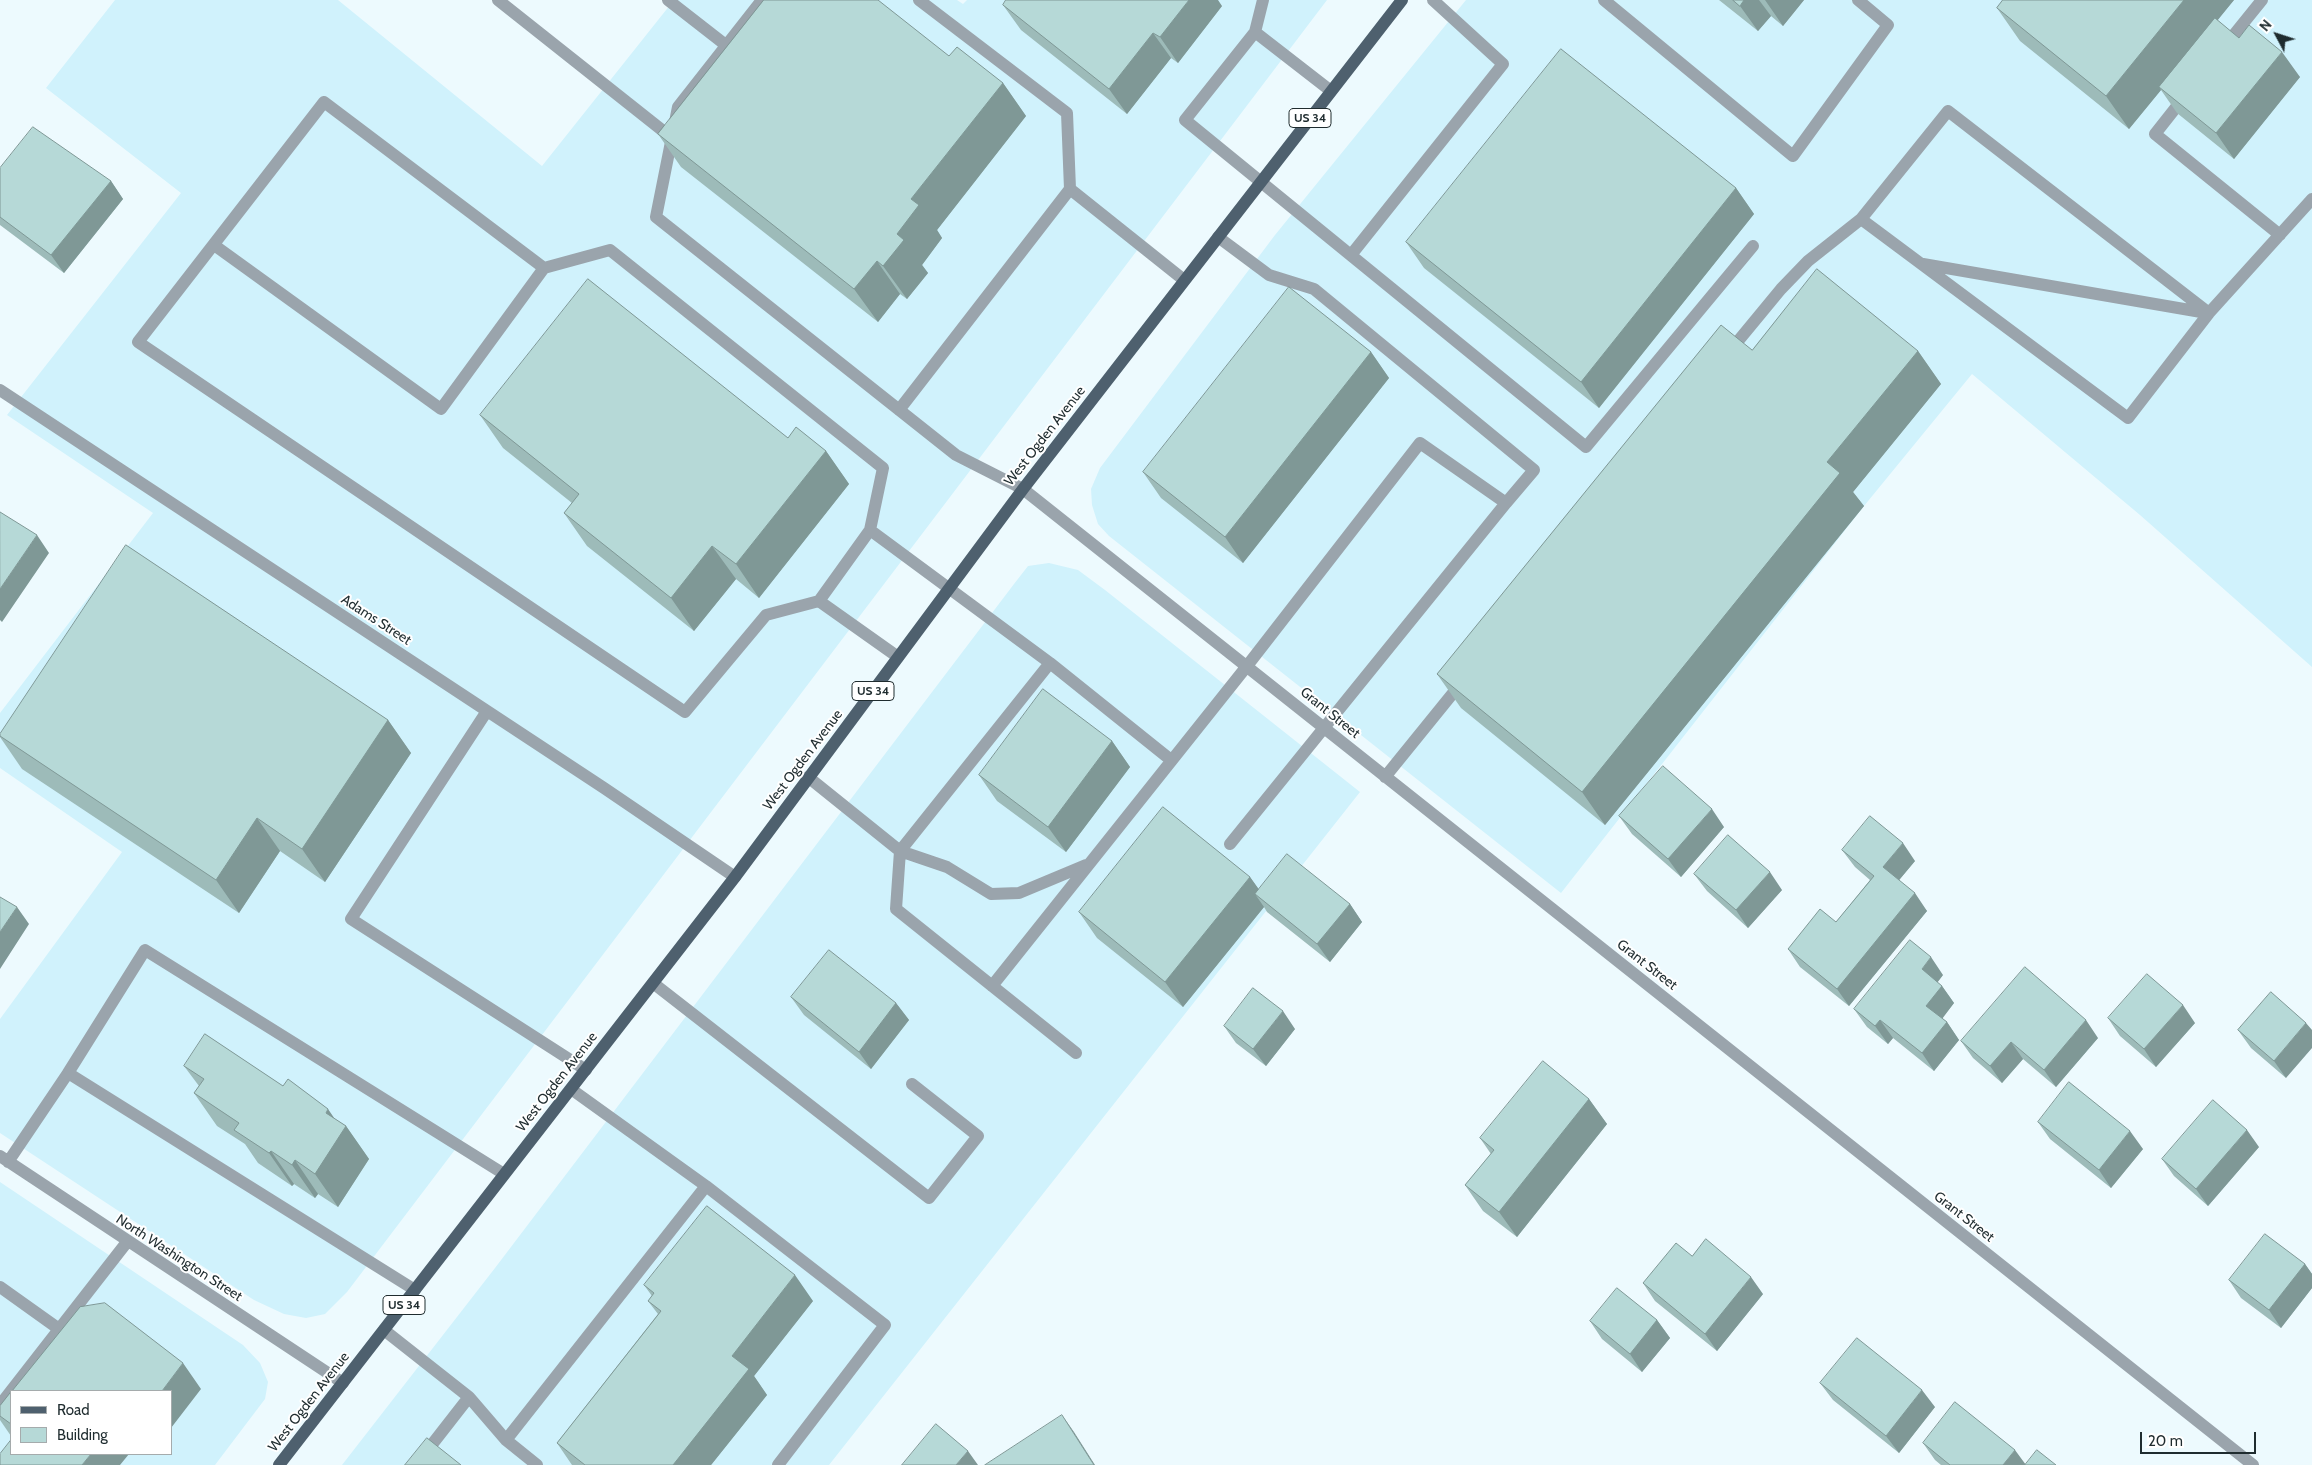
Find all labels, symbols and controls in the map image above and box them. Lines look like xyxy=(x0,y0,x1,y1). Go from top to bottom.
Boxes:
north arrow xyxy=(2252,10,2302,60)
text: N xyxy=(2255,16,2276,35)
road number: US 34 xyxy=(1289,109,1331,128)
street label: West Ogden Avenue xyxy=(1001,383,1089,489)
street label: Adams Street xyxy=(338,591,414,649)
road number: US 34 xyxy=(852,681,894,700)
street label: Grant Street xyxy=(1297,684,1363,742)
street label: West Ogden Avenue xyxy=(760,706,846,814)
street label: Grant Street xyxy=(1613,936,1681,994)
street label: West Ogden Avenue xyxy=(513,1029,601,1135)
street label: Grant Street xyxy=(1930,1188,1998,1246)
street label: North Washington Street xyxy=(113,1211,245,1305)
road number: US 34 xyxy=(383,1296,425,1314)
street label: West Ogden Avenue xyxy=(265,1349,353,1455)
legend xyxy=(10,1390,172,1455)
text: Road xyxy=(57,1401,90,1419)
scale bar xyxy=(2142,1422,2258,1454)
text: Building xyxy=(57,1426,108,1444)
text: 20 m xyxy=(2148,1432,2183,1450)

